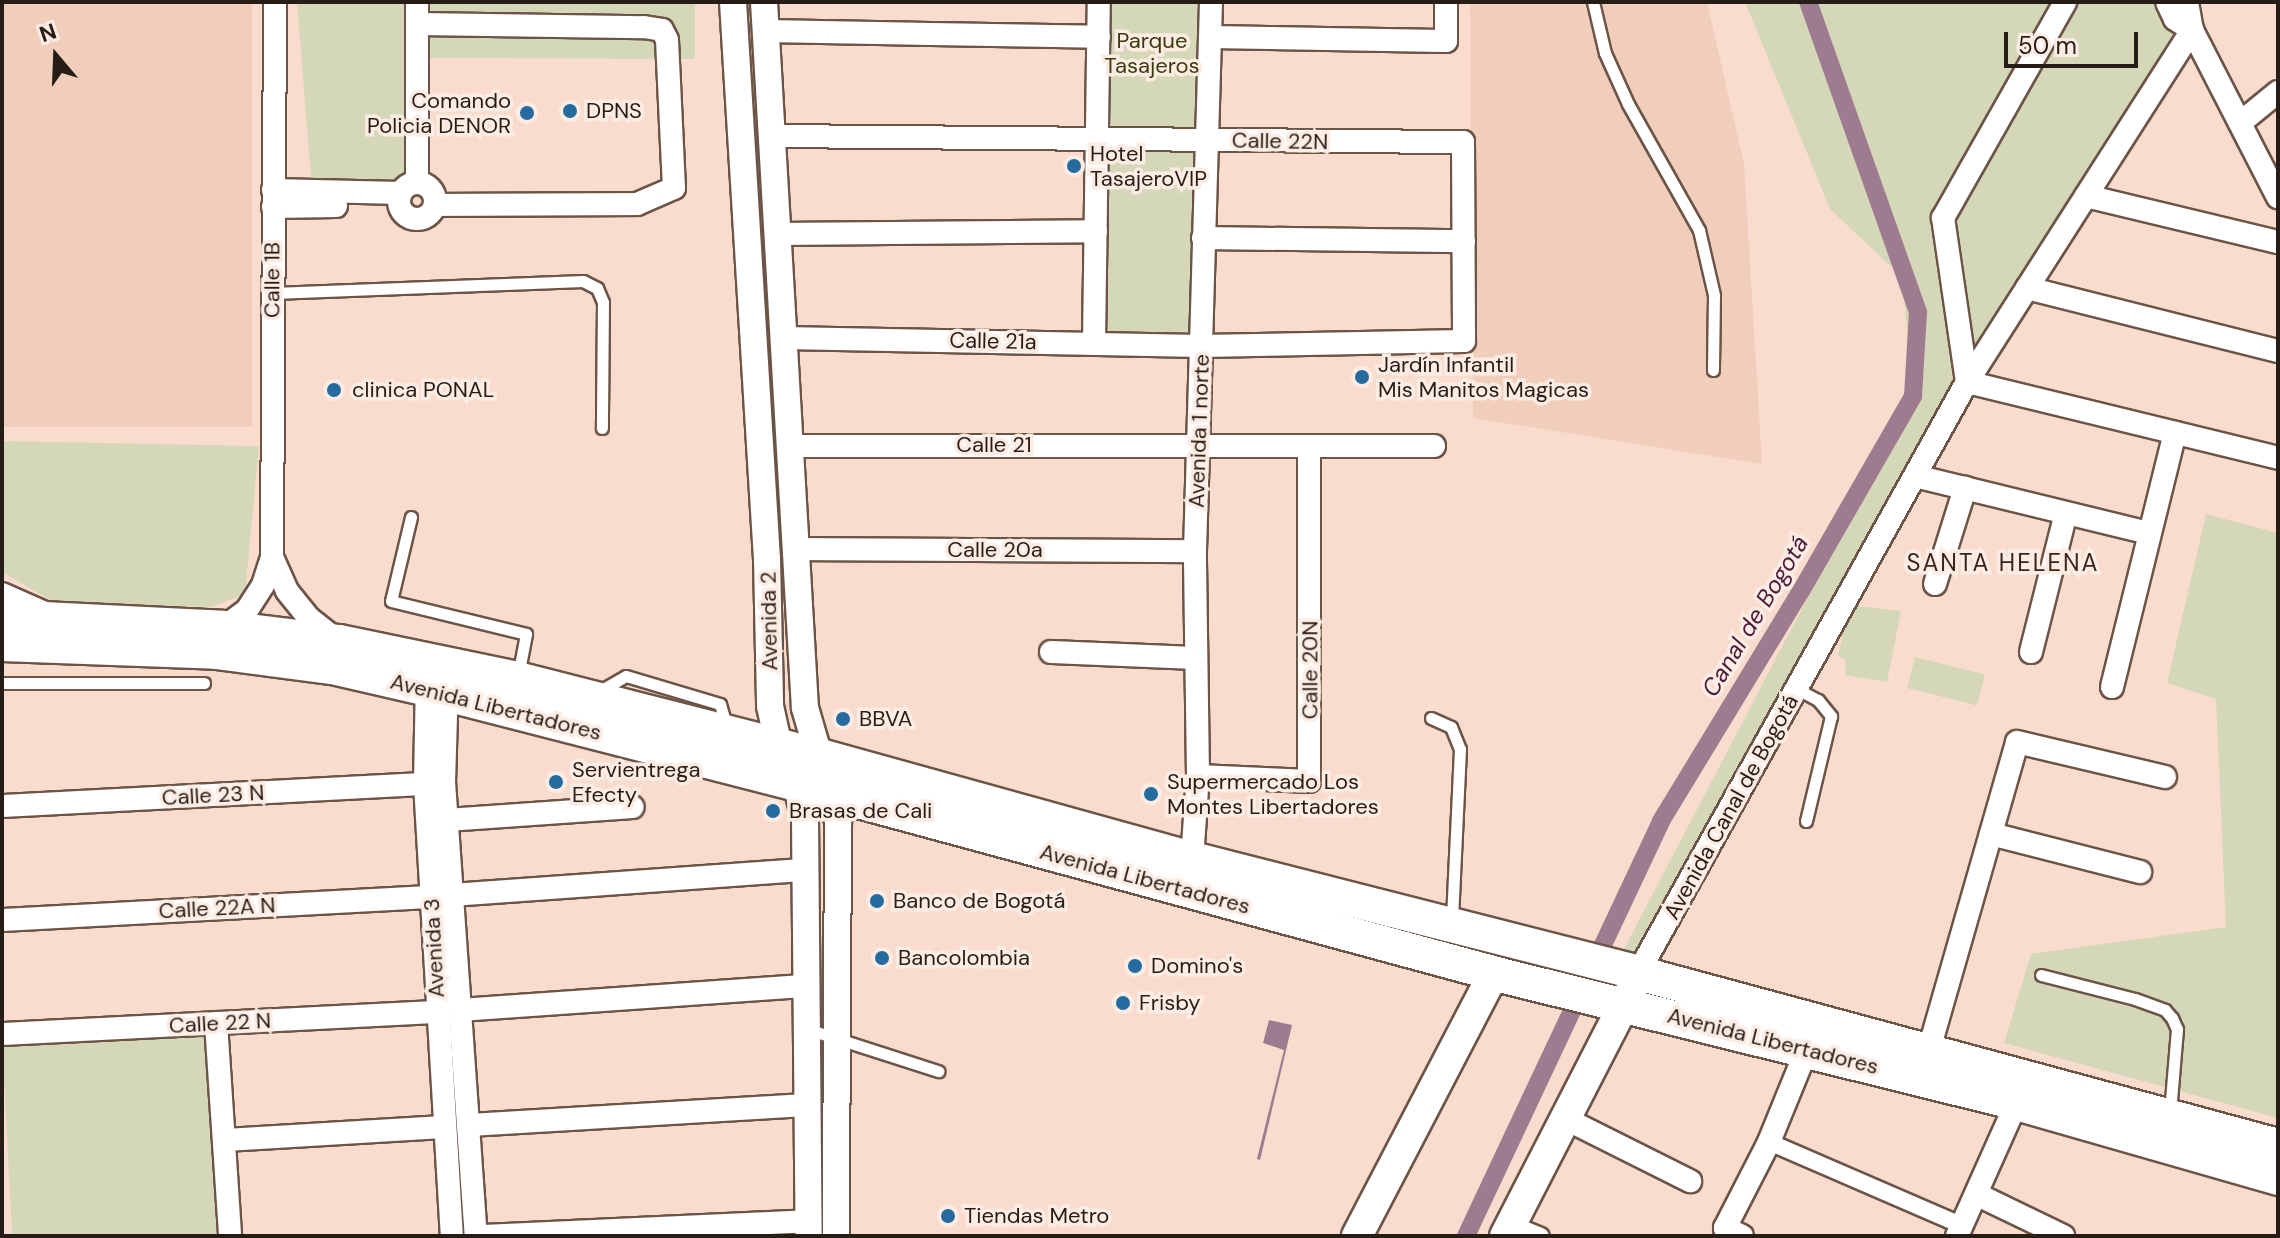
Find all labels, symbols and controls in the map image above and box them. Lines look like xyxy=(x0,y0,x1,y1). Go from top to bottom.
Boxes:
north arrow xyxy=(16,16,96,96)
scale bar xyxy=(2008,16,2142,66)
text: N xyxy=(36,17,60,49)
park label: Parque Tasajeros xyxy=(1104,27,1200,78)
text: 50 m xyxy=(2018,30,2077,61)
place label: Comando Policia DENOR xyxy=(367,87,511,138)
place label: DPNS xyxy=(586,98,642,124)
marker: DPNS xyxy=(561,102,579,120)
marker: Comando Policia DENOR xyxy=(518,104,536,122)
street label: Calle 22N xyxy=(1232,127,1328,155)
place label: Hotel TasajeroVIP xyxy=(1090,140,1207,192)
marker: Hotel TasajeroVIP xyxy=(1065,157,1083,175)
street label: Calle 1B xyxy=(259,242,285,318)
street label: Calle 21a xyxy=(949,327,1037,355)
place label: Jardín Infantil Mis Manitos Magicas xyxy=(1378,351,1589,402)
street label: Avenida 1 norte xyxy=(1183,354,1215,508)
marker: Jardín Infantil Mis Manitos Magicas xyxy=(1353,368,1371,386)
place label: clinica PONAL xyxy=(352,377,494,403)
marker: clinica PONAL xyxy=(323,379,345,401)
street label: Calle 21 xyxy=(956,432,1032,458)
water label: Canal de Bogotá xyxy=(1696,530,1814,702)
street label: Calle 20a xyxy=(947,537,1043,563)
district label: SANTA HELENA xyxy=(1907,549,2099,577)
street label: Avenida 2 xyxy=(755,571,783,671)
street label: Calle 20N xyxy=(1297,621,1323,719)
street label: Avenida Libertadores xyxy=(388,668,604,746)
street label: Avenida Canal de Bogotá xyxy=(1658,690,1804,924)
place label: BBVA xyxy=(859,706,912,732)
marker: BBVA xyxy=(834,710,852,728)
place label: Servientrega Efecty xyxy=(572,756,700,808)
place label: Supermercado Los Montes Libertadores xyxy=(1167,768,1379,820)
marker: Servientrega Efecty xyxy=(547,773,565,791)
street label: Calle 23 N xyxy=(161,779,265,811)
marker: Supermercado Los Montes Libertadores xyxy=(1142,785,1160,803)
place label: Brasas de Cali xyxy=(789,798,932,824)
marker: Brasas de Cali xyxy=(764,802,782,820)
street label: Avenida Libertadores xyxy=(1037,838,1253,920)
place label: Banco de Bogotá xyxy=(893,888,1065,914)
street label: Calle 22A N xyxy=(158,892,276,924)
marker: Banco de Bogotá xyxy=(868,892,886,910)
street label: Avenida 3 xyxy=(418,898,450,998)
place label: Bancolombia xyxy=(898,945,1030,971)
marker: Bancolombia xyxy=(873,949,891,967)
place label: Domino's xyxy=(1151,953,1243,979)
marker: Domino's xyxy=(1126,957,1144,975)
place label: Frisby xyxy=(1139,990,1200,1016)
marker: Frisby xyxy=(1114,994,1132,1012)
street label: Avenida Libertadores xyxy=(1665,1002,1881,1080)
street label: Calle 22 N xyxy=(168,1007,272,1039)
place label: Tiendas Metro xyxy=(964,1203,1109,1229)
marker: Tiendas Metro xyxy=(939,1207,957,1225)

